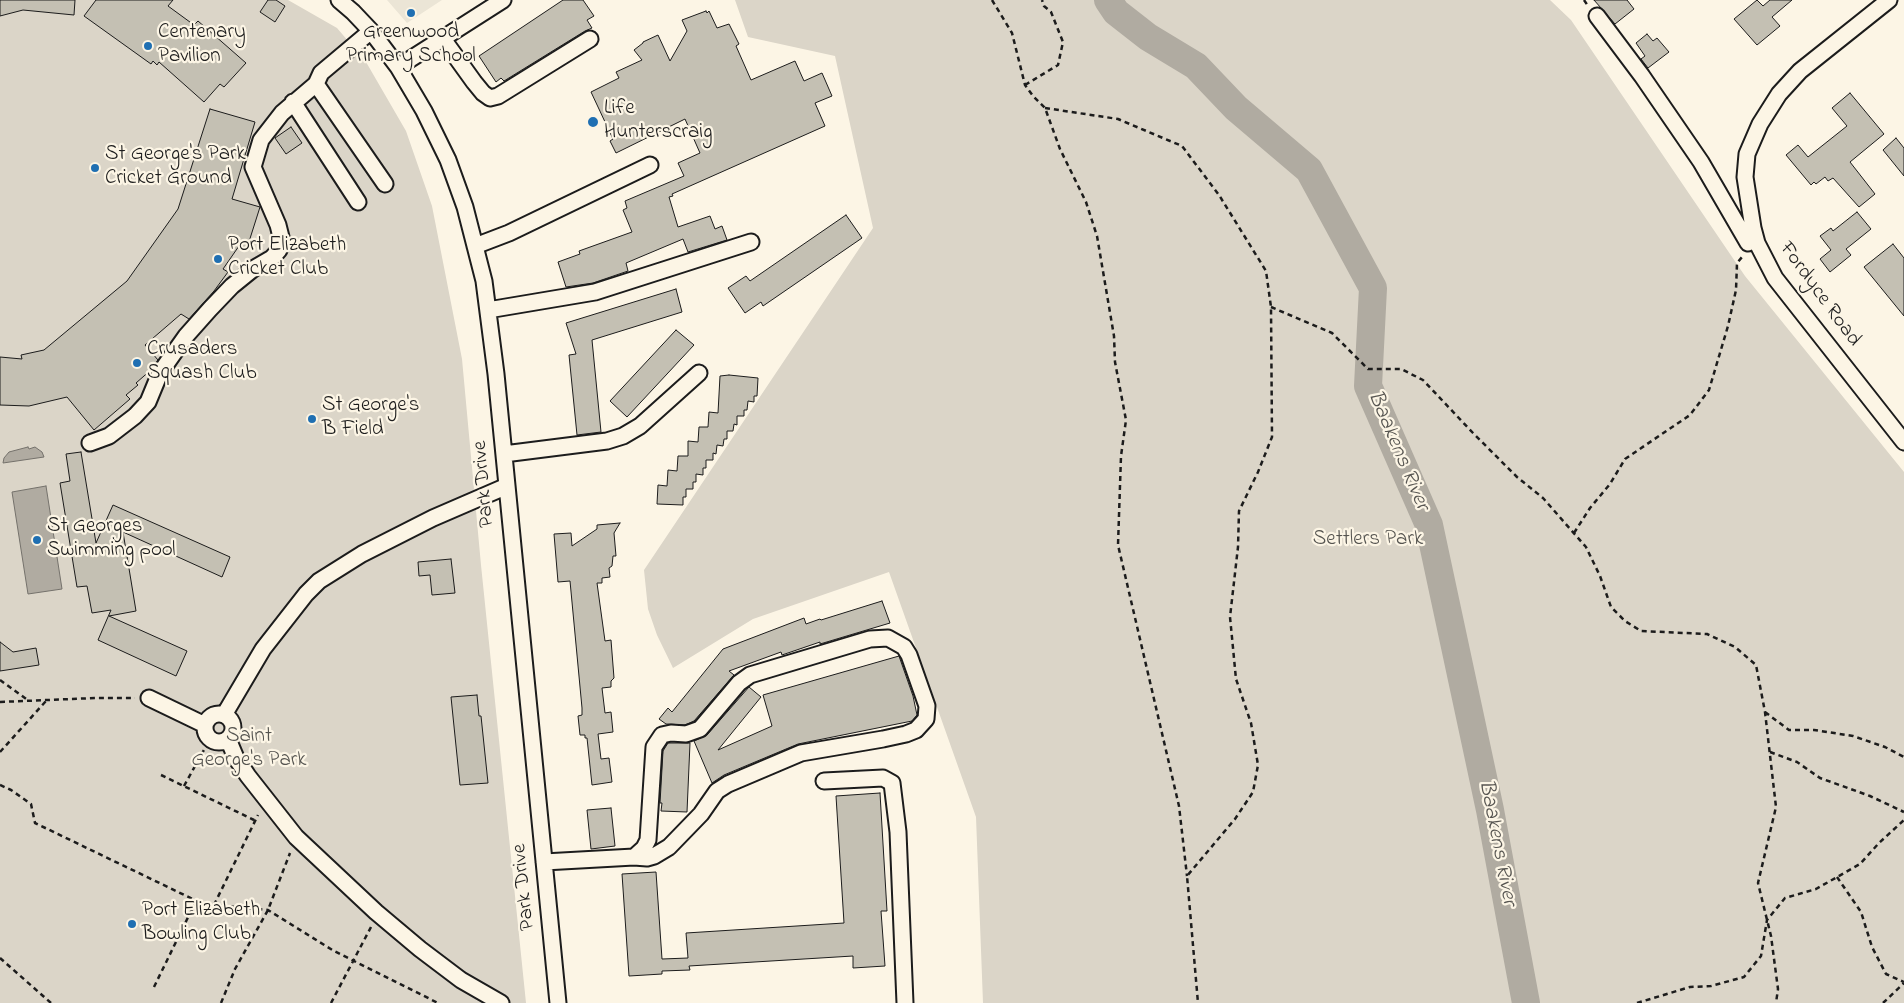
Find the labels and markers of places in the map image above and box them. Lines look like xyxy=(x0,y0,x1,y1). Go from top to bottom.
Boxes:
marker: Greenwood Primary School xyxy=(405,7,417,19)
place label: Centenary Pavilion xyxy=(158,21,246,71)
place label: Greenwood Primary School xyxy=(346,21,476,71)
marker: Centenary Pavilion xyxy=(142,40,154,52)
place label: Life Hunterscraig xyxy=(604,97,713,147)
marker: Life Hunterscraig xyxy=(586,115,600,129)
place label: St George's Park Cricket Ground xyxy=(105,143,246,193)
marker: St George's Park Cricket Ground xyxy=(89,162,101,174)
place label: Port Elizabeth Cricket Club xyxy=(228,234,346,284)
marker: Port Elizabeth Cricket Club xyxy=(212,253,224,265)
place label: Crusaders Squash Club xyxy=(147,338,257,388)
marker: Crusaders Squash Club xyxy=(131,357,143,369)
place label: St George's B Field xyxy=(322,394,420,444)
marker: St George's B Field xyxy=(306,413,318,425)
place label: St Georges Swimming pool xyxy=(47,515,176,565)
marker: St Georges Swimming pool xyxy=(31,534,43,546)
place label: Port Elizabeth Bowling Club xyxy=(142,899,260,949)
marker: Port Elizabeth Bowling Club xyxy=(126,918,138,930)

